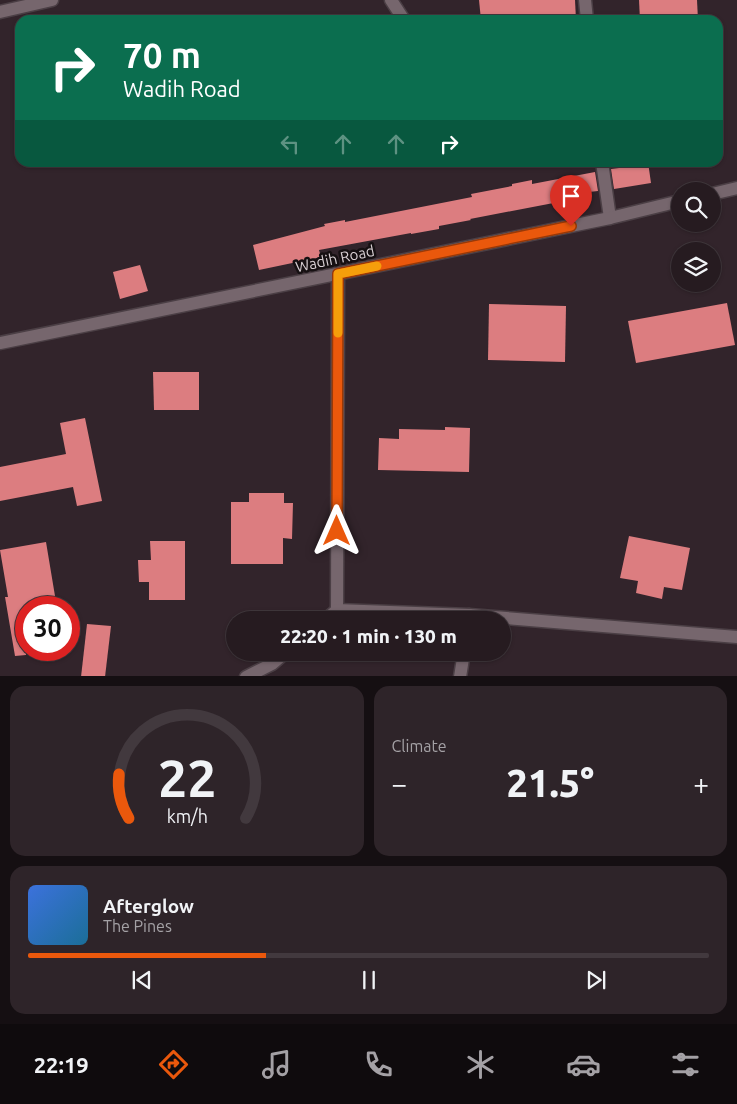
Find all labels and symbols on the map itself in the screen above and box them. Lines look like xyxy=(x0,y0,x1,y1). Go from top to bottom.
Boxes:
pin xyxy=(550,175,592,226)
street label: Wadih Road xyxy=(294,242,376,275)
position arrow xyxy=(310,504,362,556)
speed limit sign: 30 xyxy=(15,596,80,661)

